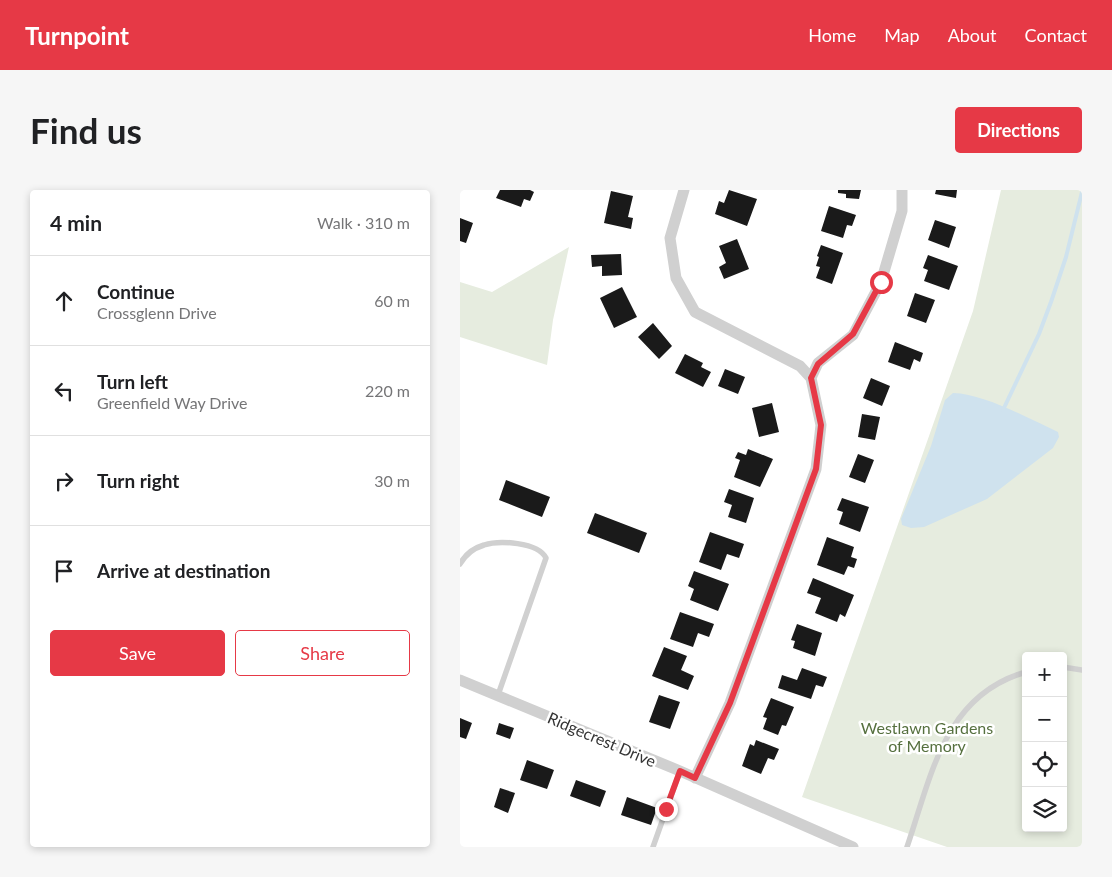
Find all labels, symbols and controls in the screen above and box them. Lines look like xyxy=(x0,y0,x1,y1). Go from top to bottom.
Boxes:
text: Turnpoint xyxy=(25,21,129,50)
text: Home xyxy=(808,24,856,46)
text: Map xyxy=(884,24,920,46)
text: About xyxy=(948,24,997,46)
text: Contact xyxy=(1025,24,1087,46)
button: Directions xyxy=(955,107,1082,153)
text: Find us xyxy=(30,109,142,151)
text: 4 min xyxy=(50,210,102,235)
text: Walk · 310 m xyxy=(317,213,410,232)
route start xyxy=(870,271,893,294)
text: Continue xyxy=(97,280,175,303)
icon: ahead xyxy=(50,287,78,315)
text: 60 m xyxy=(374,291,410,310)
text: Crossglenn Drive xyxy=(97,303,217,322)
text: Turn left xyxy=(97,370,168,393)
icon: left xyxy=(50,377,78,405)
text: 220 m xyxy=(365,381,410,400)
text: Greenfield Way Drive xyxy=(97,393,248,412)
icon: right xyxy=(50,467,78,495)
text: Turn right xyxy=(97,469,179,492)
text: 30 m xyxy=(374,471,410,490)
icon: arrive xyxy=(50,557,78,585)
text: Arrive at destination xyxy=(97,559,270,582)
button: Save xyxy=(50,630,225,676)
button: Share xyxy=(235,630,410,676)
map controls xyxy=(1022,652,1067,832)
button: + xyxy=(1022,652,1067,697)
button: − xyxy=(1022,697,1067,742)
street label: Ridgecrest Drive xyxy=(545,708,659,770)
park label: Westlawn Gardens of Memory xyxy=(861,718,993,755)
button: locate xyxy=(1022,742,1067,787)
button: layers xyxy=(1022,787,1067,832)
route end xyxy=(655,798,678,821)

